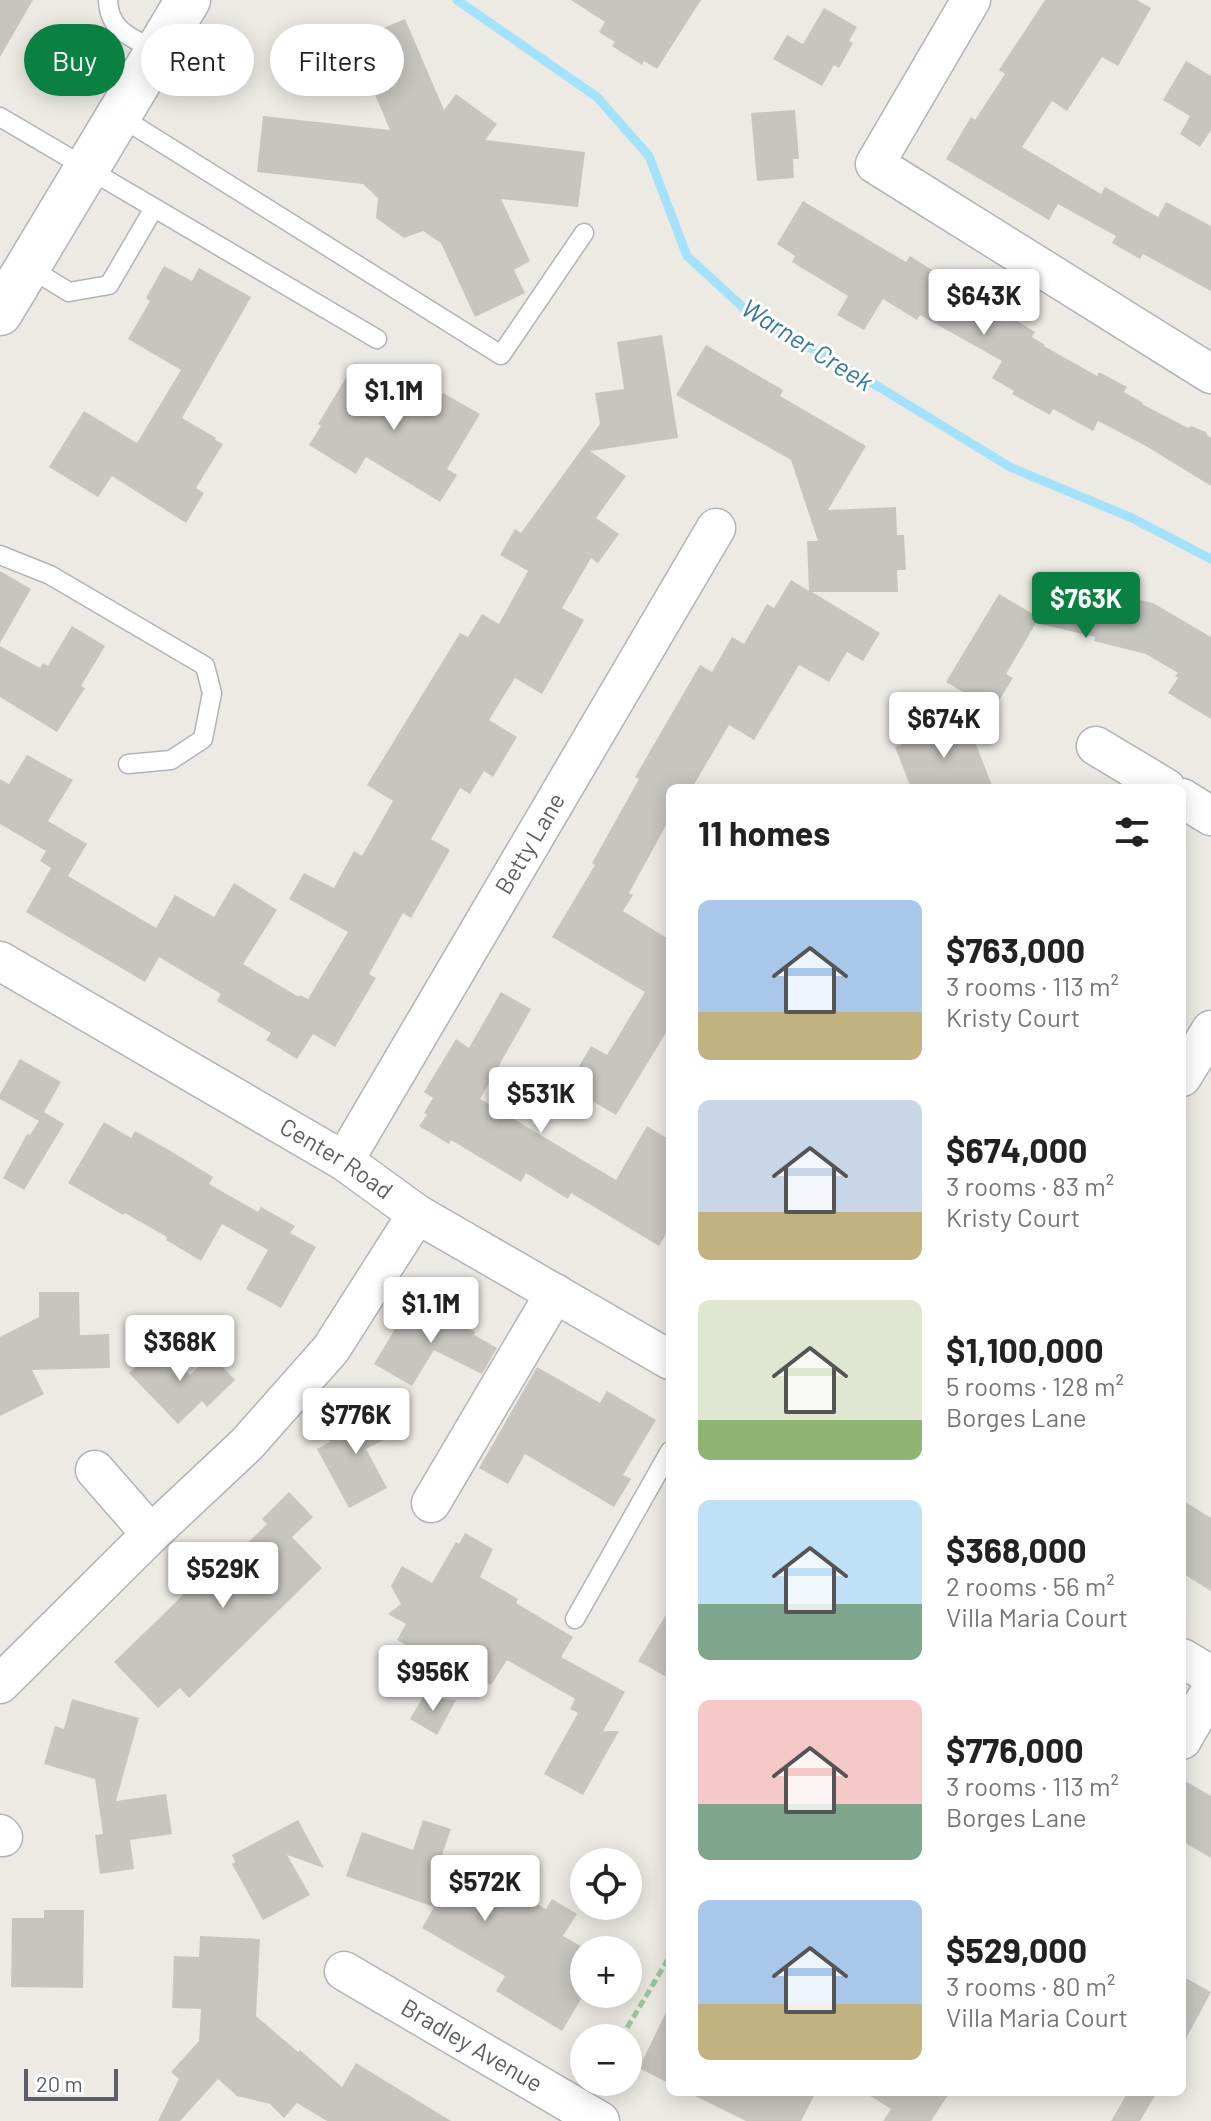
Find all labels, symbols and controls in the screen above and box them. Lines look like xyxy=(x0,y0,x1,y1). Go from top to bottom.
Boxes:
chip: Buy xyxy=(24,24,125,96)
chip: Rent xyxy=(141,24,254,96)
chip: Filters xyxy=(270,24,404,96)
pin: $643K xyxy=(928,269,1040,337)
text: $643K xyxy=(947,279,1021,310)
water label: Warner Creek xyxy=(736,291,879,397)
pin: $1.1M xyxy=(338,364,450,432)
text: $1.1M xyxy=(365,374,423,405)
pin: $763K xyxy=(1030,572,1142,640)
text: $763K xyxy=(1050,582,1122,613)
pin: $674K xyxy=(888,692,1000,760)
text: $674K xyxy=(907,702,981,733)
street label: Betty Lane xyxy=(488,787,570,899)
icon: filters xyxy=(1110,810,1154,854)
text: 11 homes xyxy=(698,812,830,853)
text: $763,000 xyxy=(946,929,1085,970)
icon: home xyxy=(762,932,858,1028)
text: 3 rooms · 113 m² xyxy=(946,970,1119,1001)
text: Kristy Court xyxy=(946,1001,1080,1032)
pin: $531K xyxy=(485,1067,597,1135)
text: $531K xyxy=(507,1077,575,1108)
street label: Center Road xyxy=(275,1111,399,1205)
text: $674,000 xyxy=(946,1129,1087,1170)
icon: home xyxy=(762,1132,858,1228)
text: 3 rooms · 83 m² xyxy=(946,1170,1114,1201)
text: Kristy Court xyxy=(946,1201,1080,1232)
pin: $1.1M xyxy=(375,1277,487,1345)
text: $1.1M xyxy=(402,1287,460,1318)
pin: $368K xyxy=(124,1315,236,1383)
text: $368K xyxy=(143,1325,217,1356)
text: $1,100,000 xyxy=(946,1329,1104,1370)
icon: home xyxy=(762,1332,858,1428)
text: 5 rooms · 128 m² xyxy=(946,1370,1124,1401)
pin: $776K xyxy=(300,1388,412,1456)
text: $776K xyxy=(321,1398,391,1429)
text: Borges Lane xyxy=(946,1401,1087,1432)
text: $368,000 xyxy=(946,1529,1087,1570)
icon: home xyxy=(762,1532,858,1628)
pin: $529K xyxy=(167,1542,279,1610)
text: $529K xyxy=(186,1552,260,1583)
text: 2 rooms · 56 m² xyxy=(946,1570,1115,1601)
text: Villa Maria Court xyxy=(946,1601,1128,1632)
pin: $956K xyxy=(377,1645,489,1713)
text: $956K xyxy=(397,1655,469,1686)
text: $776,000 xyxy=(946,1729,1084,1770)
icon: home xyxy=(762,1732,858,1828)
text: 3 rooms · 113 m² xyxy=(946,1770,1119,1801)
text: Borges Lane xyxy=(946,1801,1087,1832)
map controls xyxy=(570,1848,642,2096)
button: locate xyxy=(570,1848,642,1920)
pin: $572K xyxy=(429,1855,541,1923)
text: $572K xyxy=(449,1865,521,1896)
text: $529,000 xyxy=(946,1929,1087,1970)
icon: home xyxy=(762,1932,858,2028)
button: + xyxy=(570,1936,642,2008)
text: 3 rooms · 80 m² xyxy=(946,1970,1116,2001)
street label: Bradley Avenue xyxy=(396,1992,549,2097)
text: Villa Maria Court xyxy=(946,2001,1128,2032)
button: − xyxy=(570,2024,642,2096)
scale bar xyxy=(24,2065,118,2101)
text: 20 m xyxy=(36,2070,83,2096)

